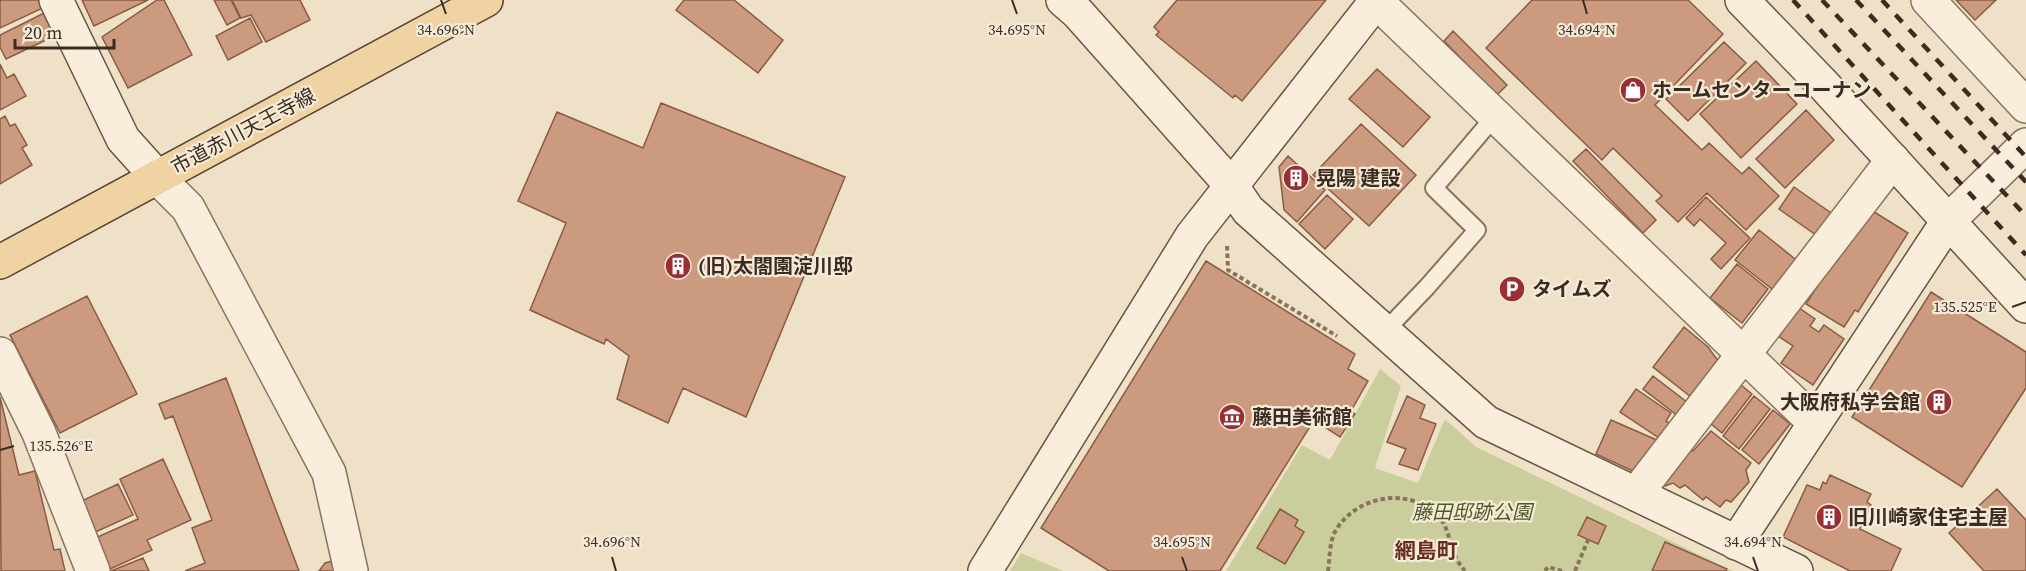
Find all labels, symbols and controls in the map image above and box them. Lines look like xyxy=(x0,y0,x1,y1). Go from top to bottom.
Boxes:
scale bar xyxy=(15,12,114,50)
text: 34.696°N xyxy=(417,19,475,40)
text: 34.695°N xyxy=(988,19,1046,40)
text: 34.694°N xyxy=(1558,19,1616,40)
text: 20 m xyxy=(24,20,62,45)
shop icon: ホームセンターコーナン xyxy=(1618,75,1648,105)
place label: ホームセンターコーナン xyxy=(1652,76,1871,104)
street label: 市道赤川天王寺線 xyxy=(166,81,320,181)
building icon: 晃陽 建設 xyxy=(1281,163,1311,193)
place label: 晃陽 建設 xyxy=(1316,164,1400,192)
building icon: (旧)太閤園淀川邸 xyxy=(663,251,693,281)
place label: (旧)太閤園淀川邸 xyxy=(698,252,853,280)
parking icon: タイムズ xyxy=(1497,274,1527,304)
place label: タイムズ xyxy=(1532,275,1612,303)
text: 135.525°E xyxy=(1933,296,1997,317)
building icon: 大阪府私学会館 xyxy=(1924,387,1954,417)
place label: 大阪府私学会館 xyxy=(1780,388,1920,416)
museum icon: 藤田美術館 xyxy=(1217,402,1247,432)
place label: 藤田美術館 xyxy=(1252,403,1352,431)
text: 135.526°E xyxy=(29,435,93,456)
park label: 藤田邸跡公園 xyxy=(1412,498,1535,526)
building icon: 旧川崎家住宅主屋 xyxy=(1814,502,1844,532)
place label: 旧川崎家住宅主屋 xyxy=(1848,503,2008,531)
text: 34.696°N xyxy=(583,531,641,552)
text: 34.695°N xyxy=(1153,531,1211,552)
text: 34.694°N xyxy=(1724,531,1782,552)
district label: 網島町 xyxy=(1395,536,1458,565)

